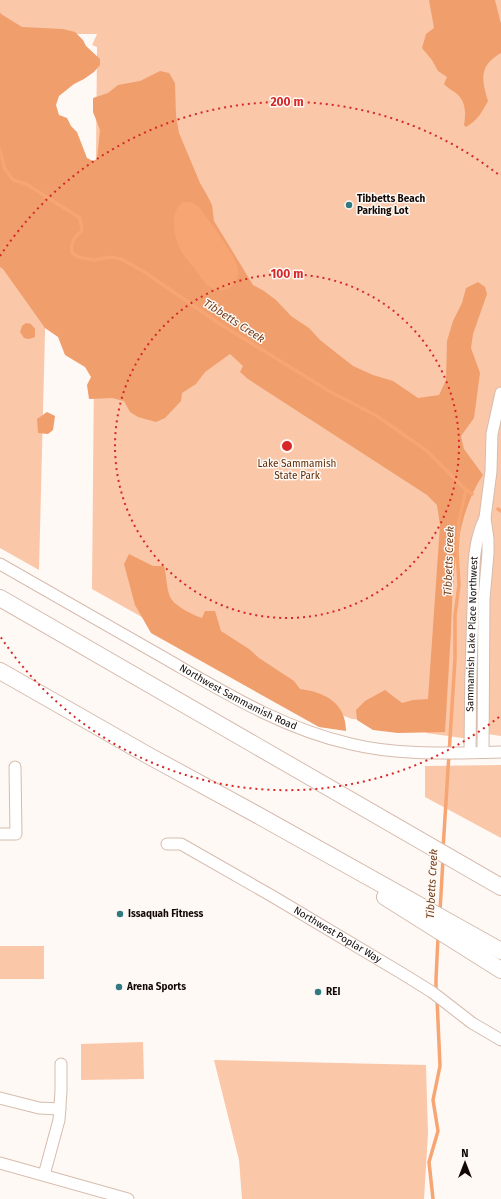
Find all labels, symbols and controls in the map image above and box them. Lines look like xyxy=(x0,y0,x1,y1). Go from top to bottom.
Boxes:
text: 200 m xyxy=(270,95,304,109)
place label: Tibbetts Beach Parking Lot xyxy=(357,193,425,217)
marker: Tibbetts Beach Parking Lot xyxy=(344,200,354,210)
text: 100 m xyxy=(271,267,303,281)
water label: Tibbetts Creek xyxy=(201,296,267,346)
centre of rings xyxy=(280,439,294,453)
park label: Lake Sammamish State Park xyxy=(258,458,336,482)
water label: Tibbetts Creek xyxy=(441,526,457,596)
street label: Sammamish Lake Place Northwest xyxy=(464,555,481,712)
street label: Northwest Sammamish Road xyxy=(177,662,299,733)
water label: Tibbetts Creek xyxy=(424,849,440,919)
street label: Northwest Poplar Way xyxy=(291,904,384,966)
place label: Issaquah Fitness xyxy=(128,908,204,920)
marker: Issaquah Fitness xyxy=(115,909,125,919)
place label: Arena Sports xyxy=(126,981,186,993)
marker: Arena Sports xyxy=(114,982,124,992)
place label: REI xyxy=(326,986,340,998)
marker: REI xyxy=(313,987,323,997)
north arrow xyxy=(445,1143,485,1183)
text: N xyxy=(461,1147,469,1160)

